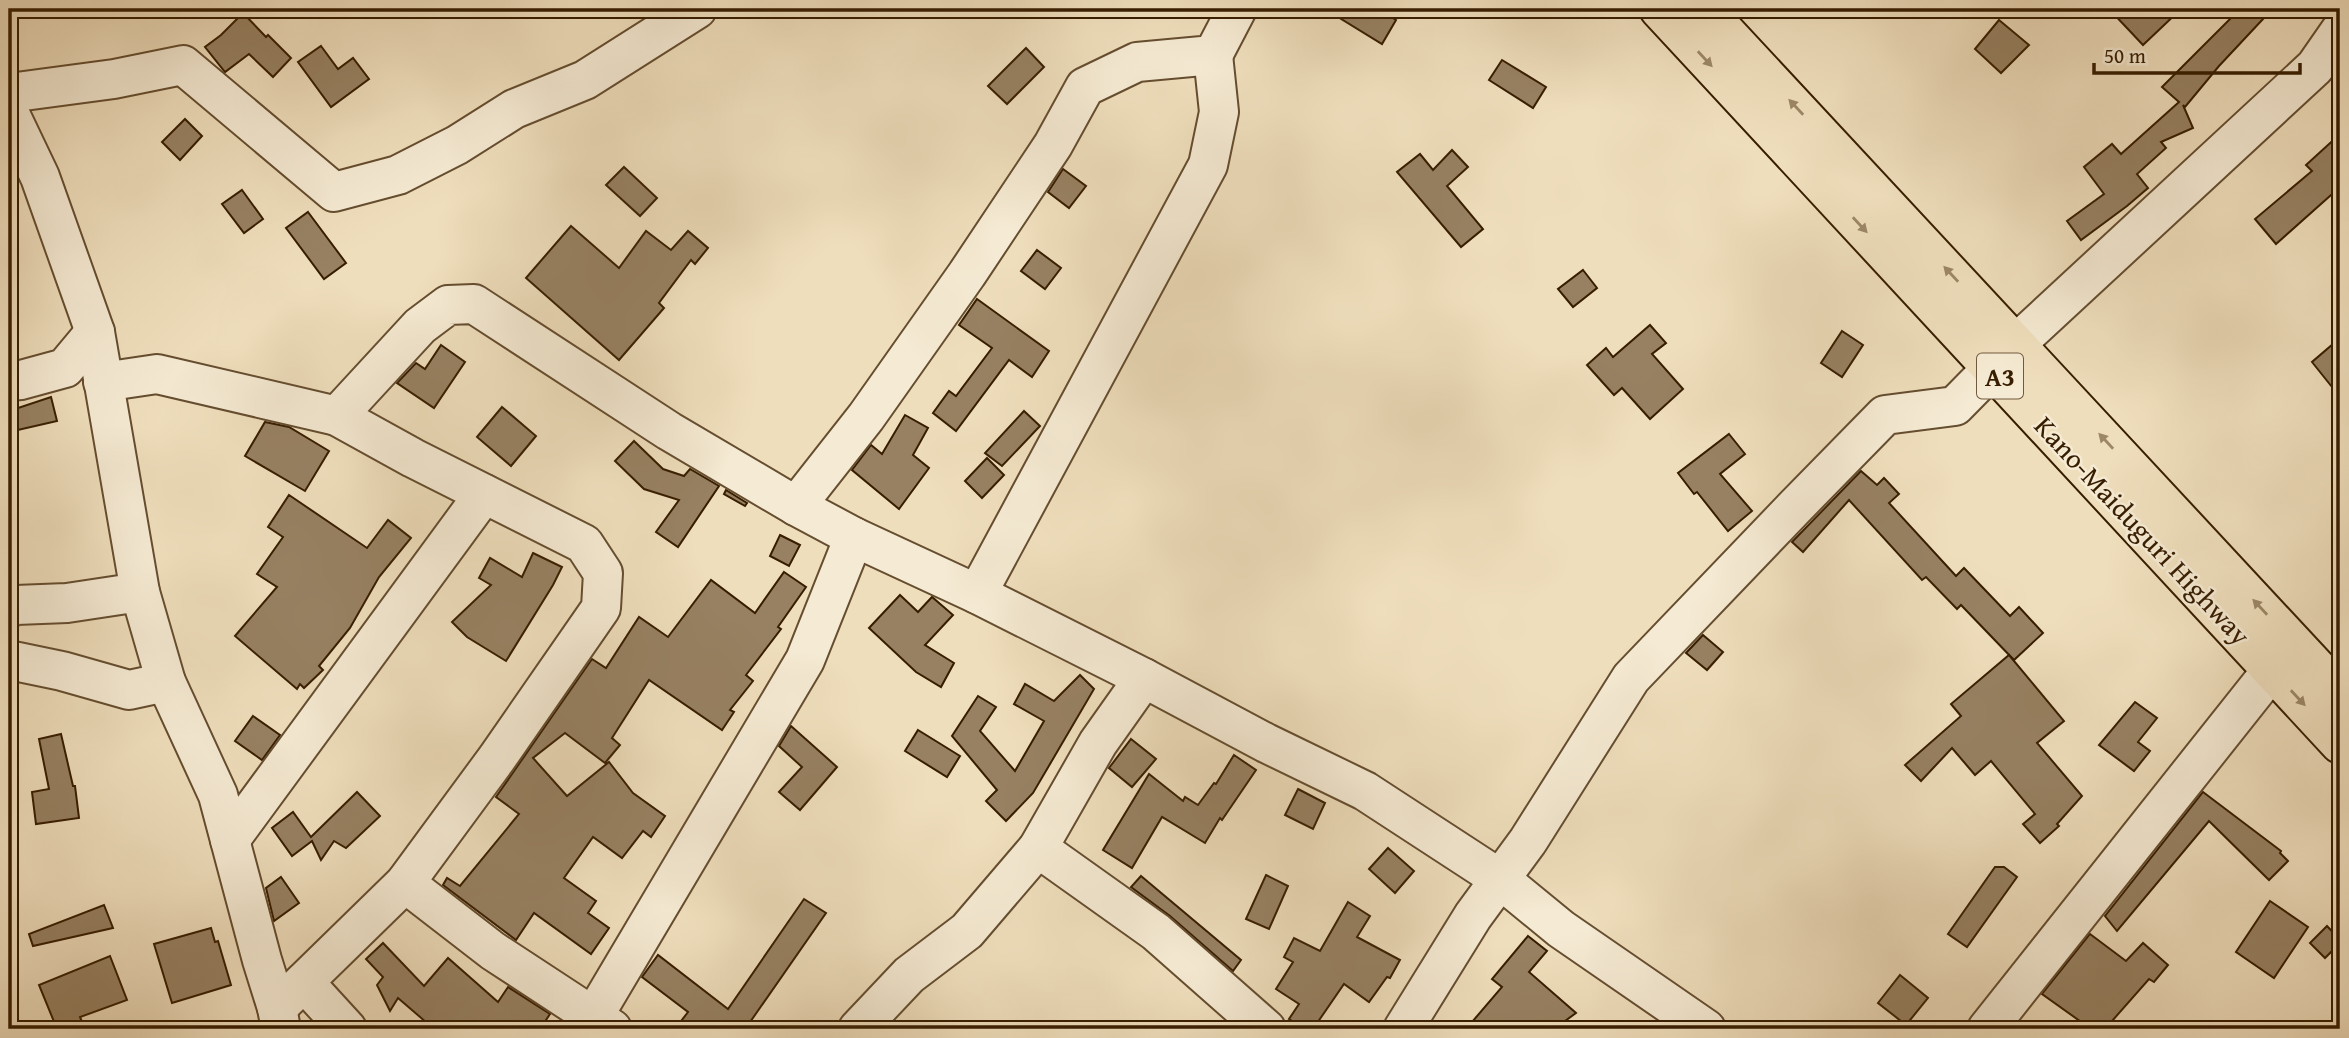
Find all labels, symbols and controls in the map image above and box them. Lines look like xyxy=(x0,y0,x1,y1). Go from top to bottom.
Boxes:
scale bar xyxy=(2094,32,2300,76)
text: 50 m xyxy=(2104,40,2146,71)
one-way arrow xyxy=(1697,50,1713,67)
one-way arrow xyxy=(1788,98,1804,116)
one-way arrow xyxy=(1852,216,1868,233)
one-way arrow xyxy=(1943,266,1959,283)
road number: A3 xyxy=(1977,354,2023,398)
street label: Kano-Maiduguri Highway xyxy=(2025,406,2261,654)
one-way arrow xyxy=(2098,433,2114,450)
one-way arrow xyxy=(2253,599,2269,616)
one-way arrow xyxy=(2290,689,2306,707)

